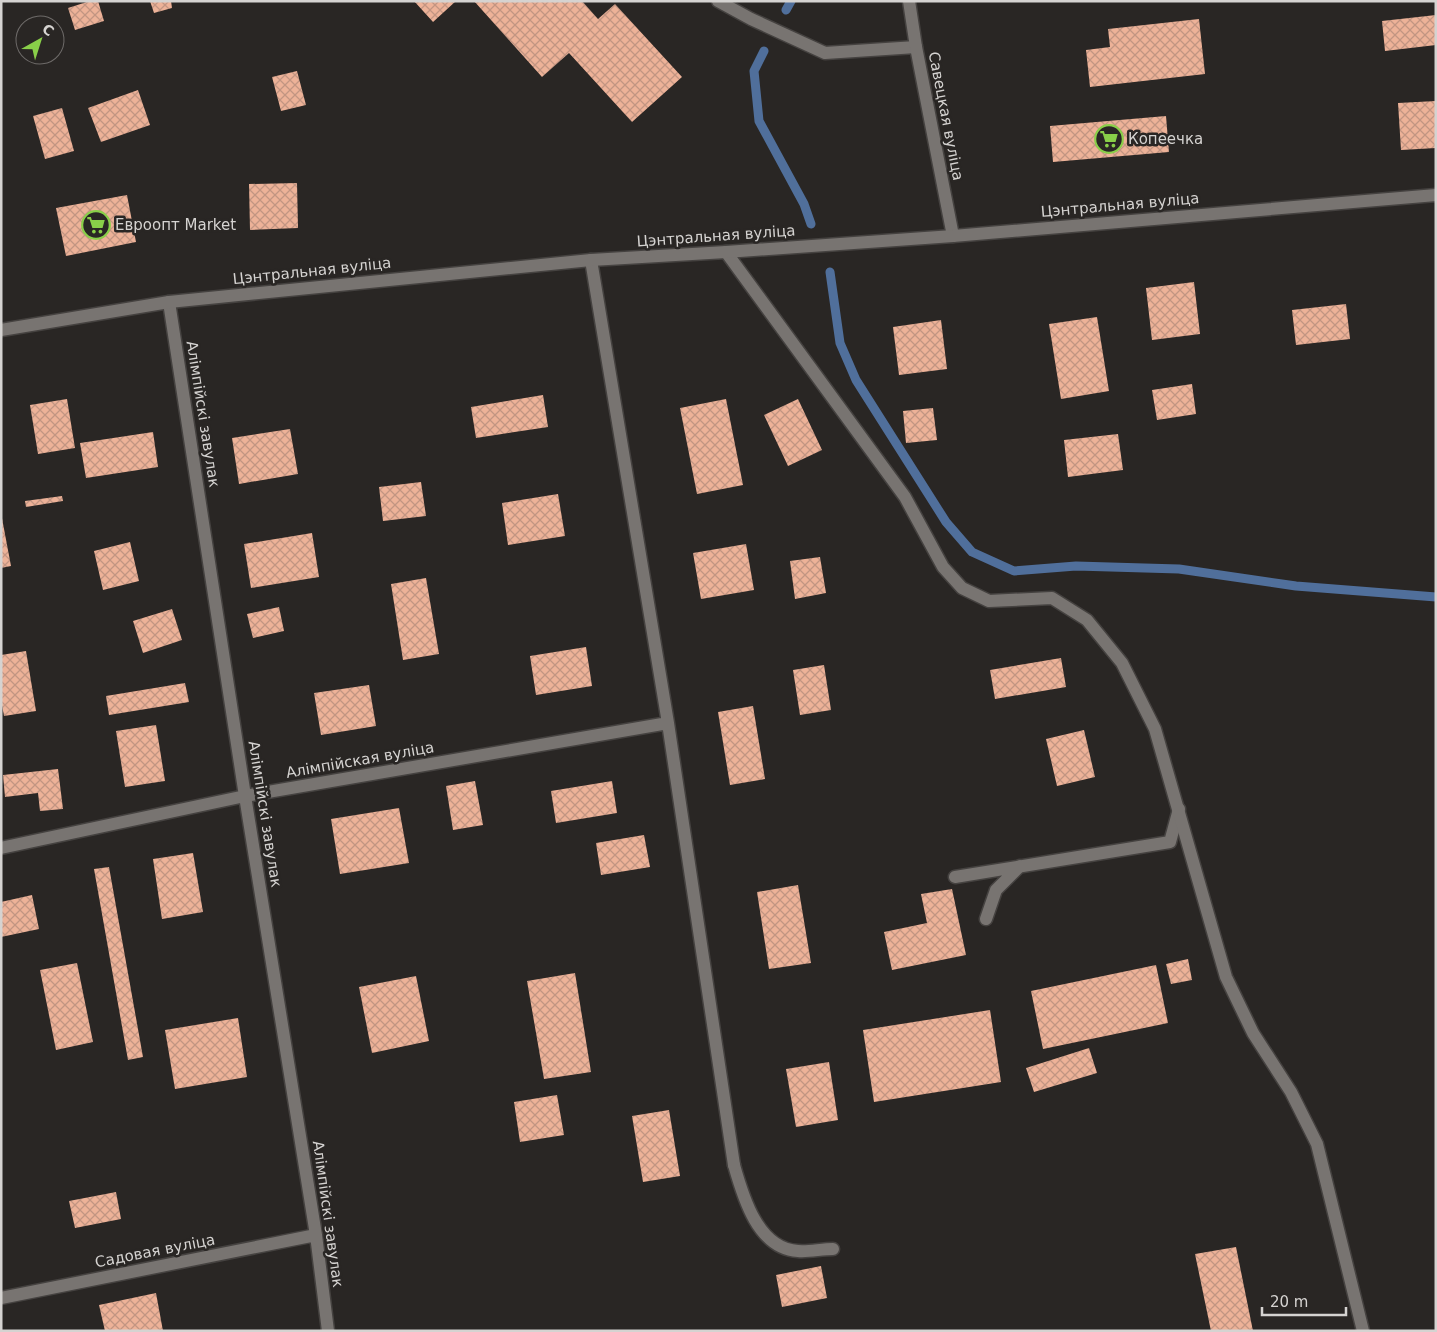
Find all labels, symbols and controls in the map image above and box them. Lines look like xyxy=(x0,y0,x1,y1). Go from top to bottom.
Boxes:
north arrow xyxy=(15,15,65,65)
text: С xyxy=(39,20,57,39)
street label: Савецкая вуліца xyxy=(925,50,967,182)
supermarket icon: Копеечка xyxy=(1094,124,1124,154)
place label: Копеечка xyxy=(1128,130,1203,148)
street label: Цэнтральная вуліца xyxy=(1040,189,1200,221)
supermarket icon: Евроопт Market xyxy=(81,210,111,240)
place label: Евроопт Market xyxy=(115,216,236,234)
street label: Цэнтральная вуліца xyxy=(636,221,796,251)
street label: Цэнтральная вуліца xyxy=(232,254,392,288)
street label: Алімпійскі завулак xyxy=(183,339,223,489)
street label: Алімпійская вуліца xyxy=(284,738,436,782)
street label: Алімпійскі завулак xyxy=(245,739,285,889)
street label: Алімпійскі завулак xyxy=(309,1139,347,1289)
street label: Садовая вуліца xyxy=(93,1231,217,1271)
scale bar xyxy=(1262,1284,1346,1316)
text: 20 m xyxy=(1270,1293,1308,1311)

